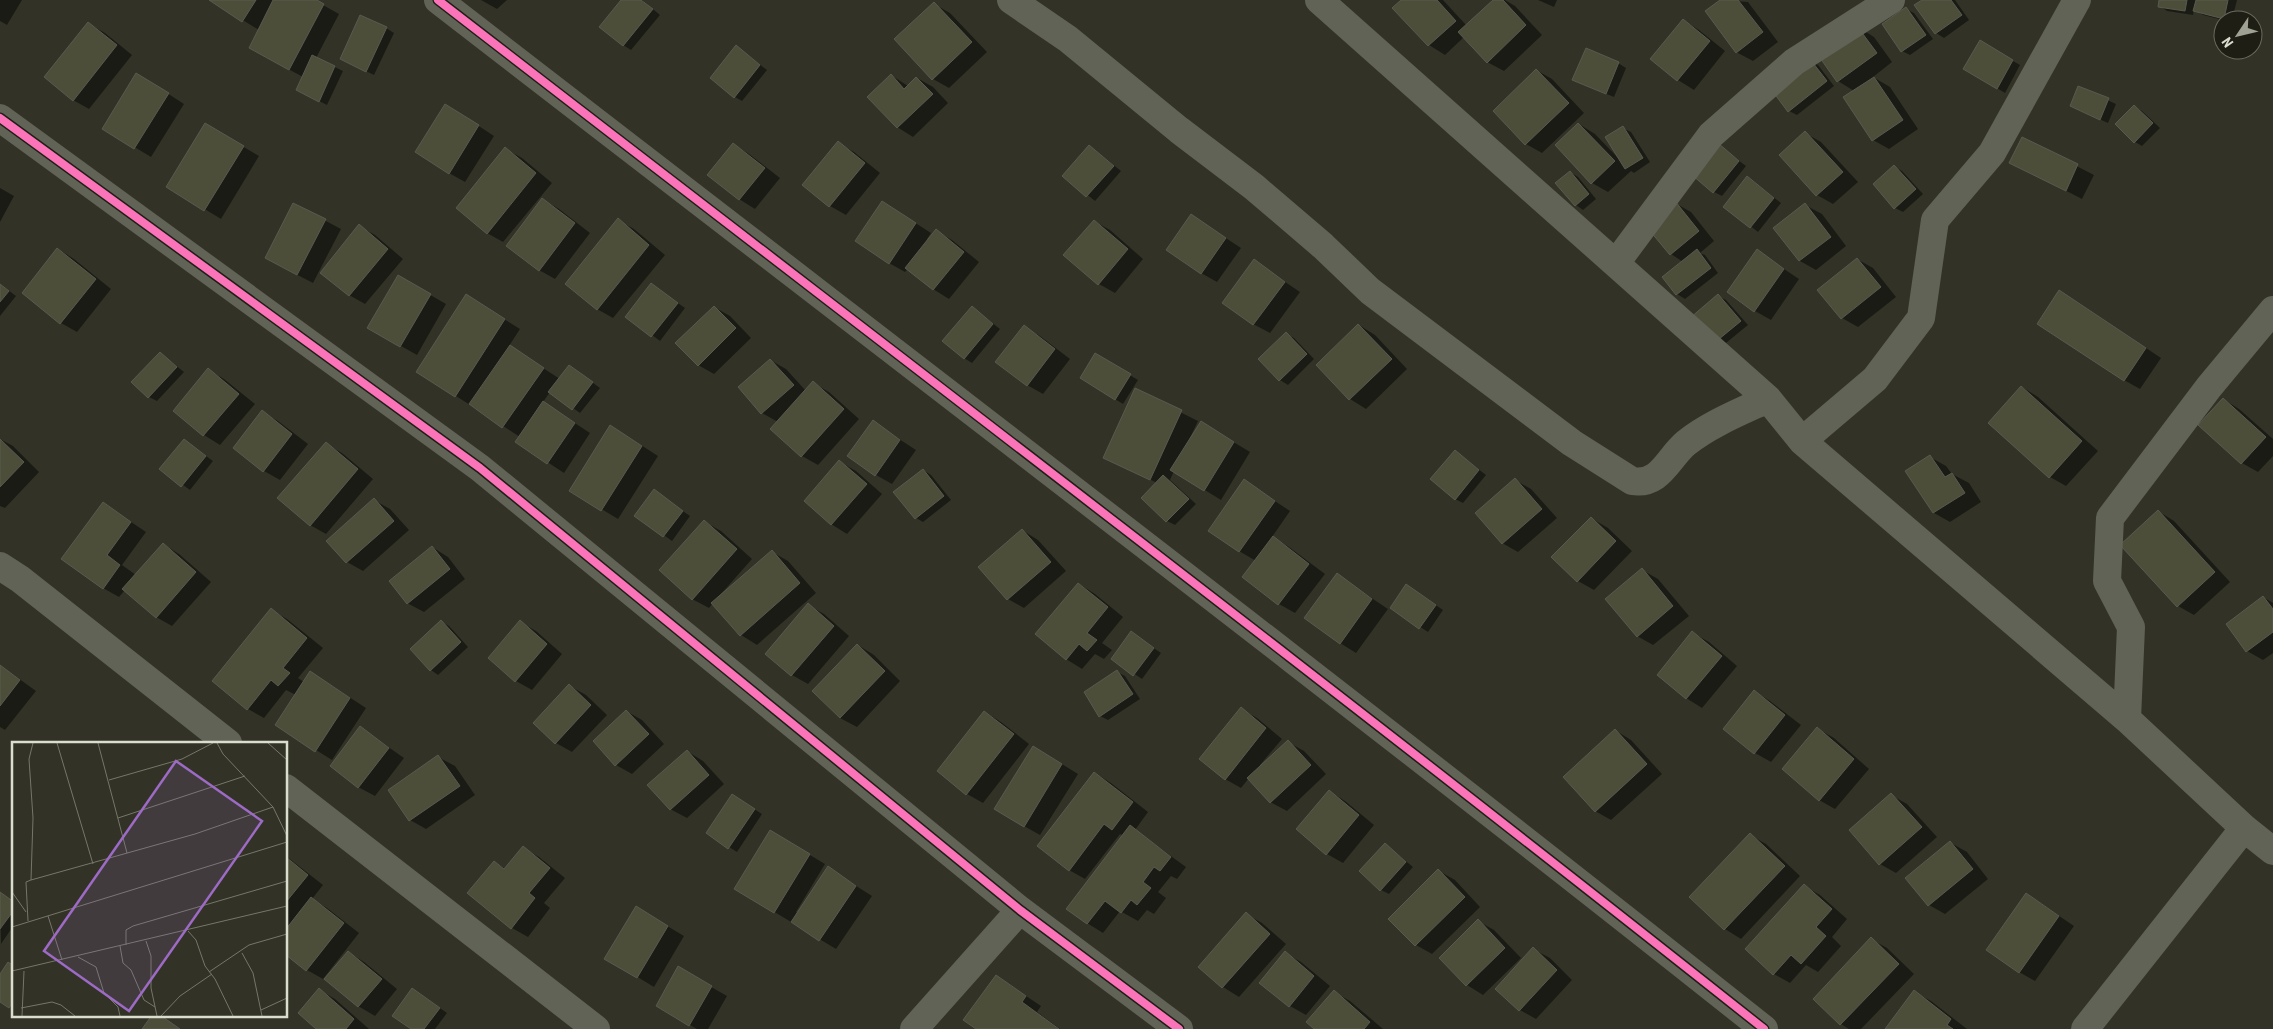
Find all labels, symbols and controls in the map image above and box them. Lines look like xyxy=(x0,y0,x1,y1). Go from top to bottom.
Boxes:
north arrow xyxy=(2213,10,2263,60)
text: N xyxy=(2218,34,2236,51)
inset map xyxy=(12,742,288,1016)

